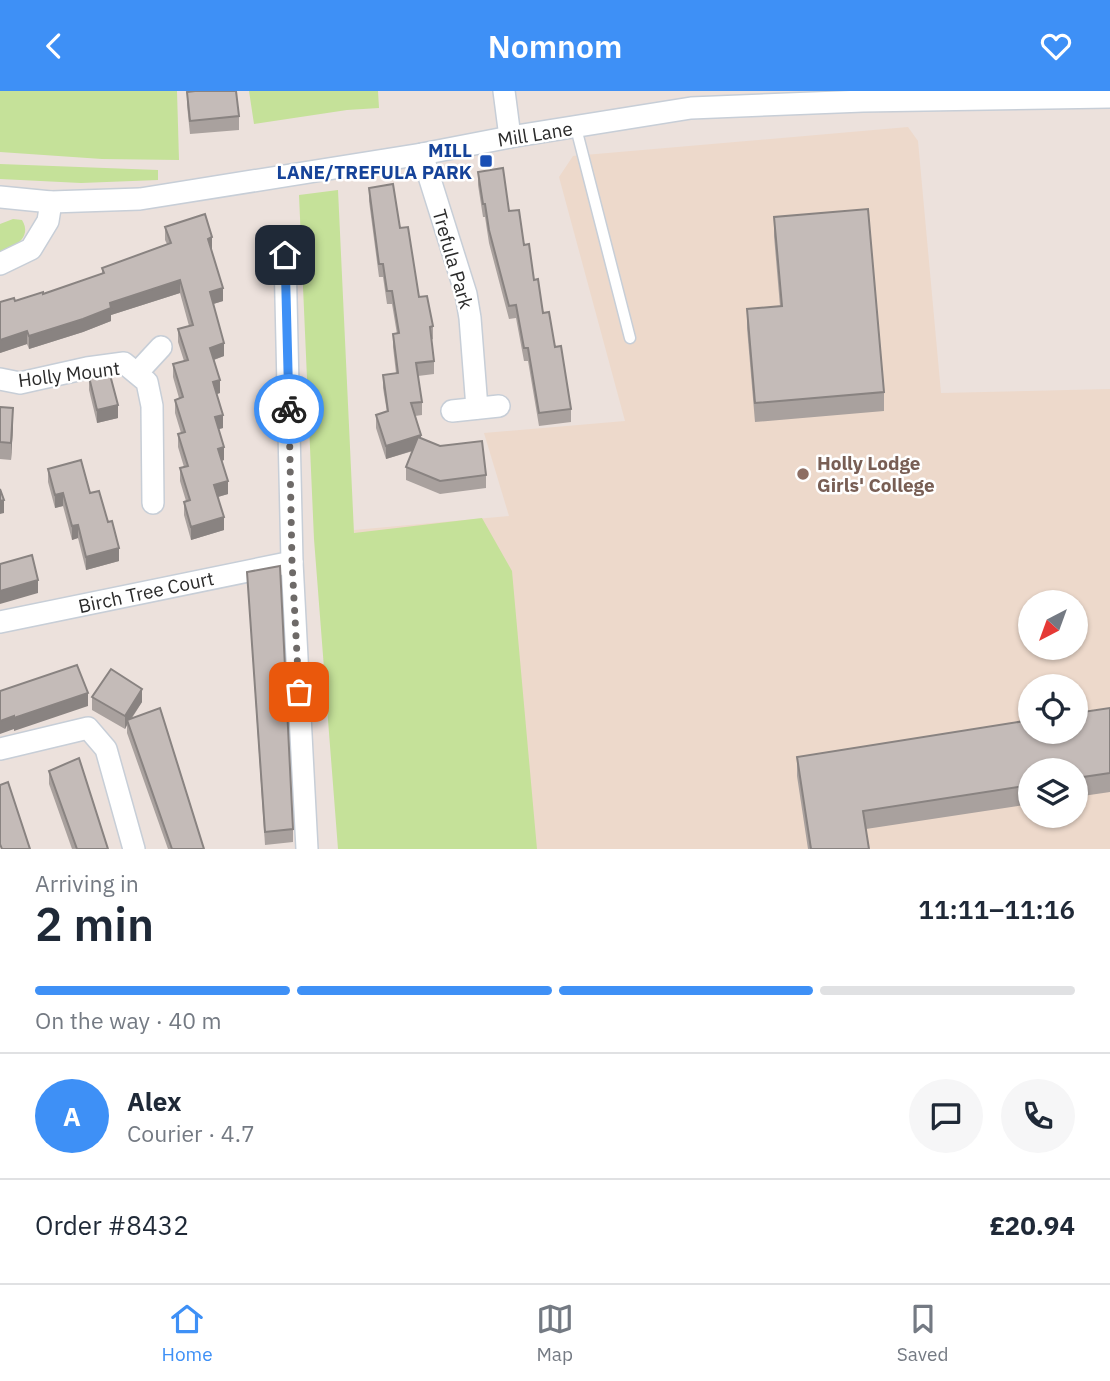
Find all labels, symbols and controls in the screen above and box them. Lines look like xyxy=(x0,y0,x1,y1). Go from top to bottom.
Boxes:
text: Nomnom xyxy=(488,25,622,67)
icon: back xyxy=(35,27,73,65)
icon: heart xyxy=(1037,27,1075,65)
street label: Mill Lane xyxy=(496,116,574,152)
place label: MILL LANE/TREFULA PARK xyxy=(276,138,472,184)
marker: MILL LANE/TREFULA PARK xyxy=(478,153,494,169)
street label: Trefula Park xyxy=(427,206,479,312)
pin xyxy=(255,225,315,285)
icon: home xyxy=(266,236,304,274)
street label: Holly Mount xyxy=(17,356,121,392)
courier xyxy=(254,374,324,444)
icon: bike xyxy=(270,390,308,428)
place label: Holly Lodge Girls' College xyxy=(817,451,935,497)
marker: Holly Lodge Girls' College xyxy=(795,466,811,482)
street label: Birch Tree Court xyxy=(76,566,216,618)
north arrow xyxy=(1018,590,1088,660)
map controls xyxy=(1018,590,1088,828)
pin xyxy=(269,662,329,722)
icon: bag xyxy=(280,673,318,711)
button: locate xyxy=(1018,674,1088,744)
button: layers xyxy=(1018,758,1088,828)
text: Arriving in xyxy=(35,868,139,898)
text: 11:11–11:16 xyxy=(918,892,1075,926)
text: 2 min xyxy=(35,894,154,954)
text: On the way · 40 m xyxy=(35,1005,222,1035)
button: chat xyxy=(909,1079,983,1153)
button: phone xyxy=(1001,1079,1075,1153)
text: Alex xyxy=(127,1084,181,1118)
text: A xyxy=(63,1099,81,1133)
text: Courier · 4.7 xyxy=(127,1118,255,1148)
text: Order #8432 xyxy=(35,1208,189,1242)
text: £20.94 xyxy=(989,1208,1075,1242)
tab: Home xyxy=(162,1300,213,1366)
tab: Map xyxy=(536,1300,574,1366)
tab: Saved xyxy=(897,1300,948,1366)

